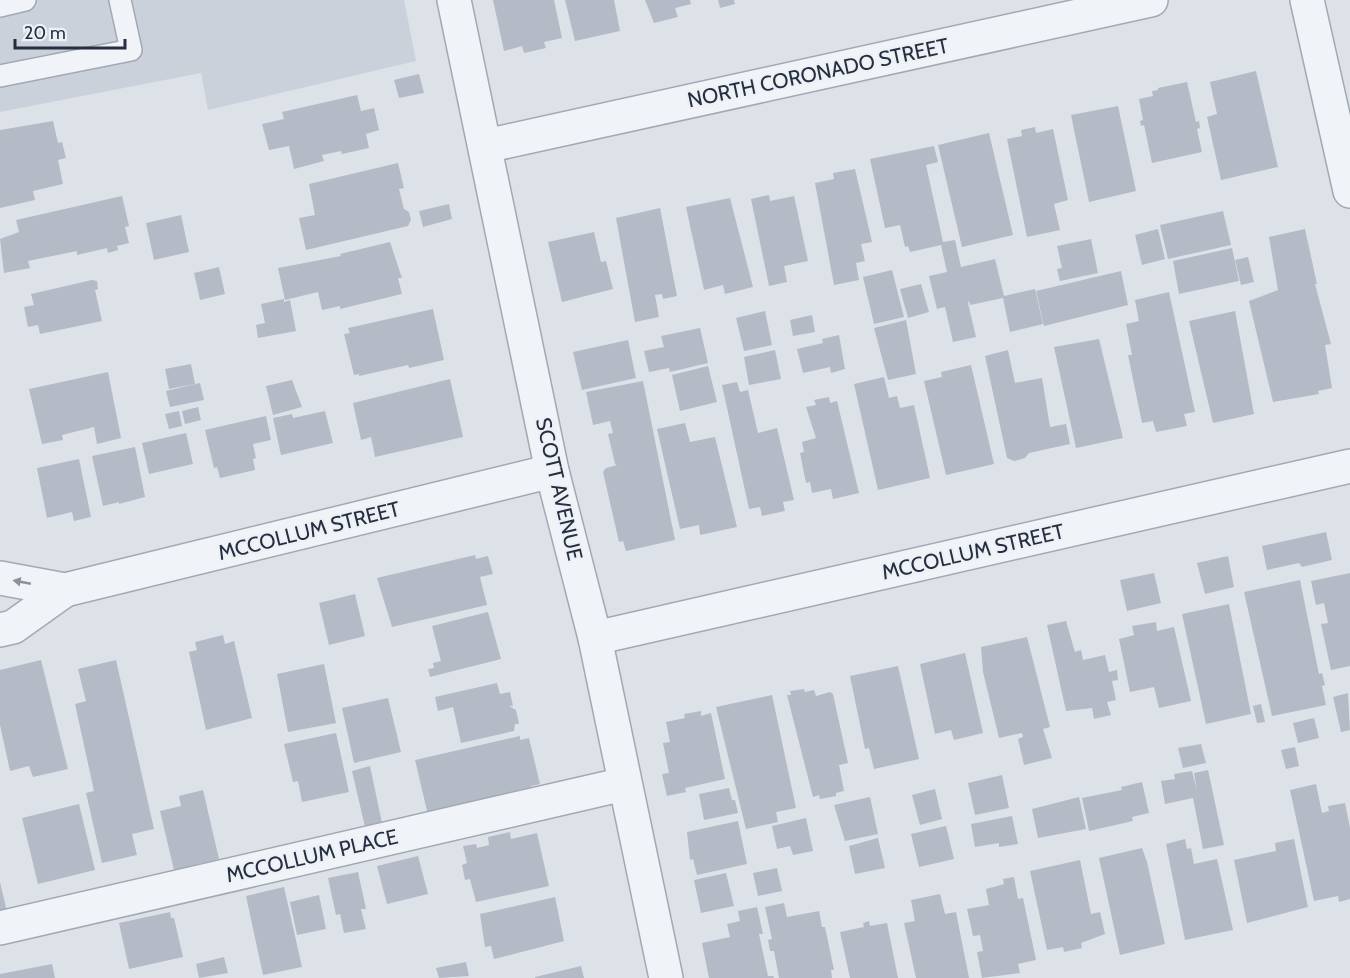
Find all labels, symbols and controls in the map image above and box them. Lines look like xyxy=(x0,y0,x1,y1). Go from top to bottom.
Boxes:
scale bar xyxy=(15,12,124,50)
text: 20 m xyxy=(24,22,66,44)
street label: NORTH CORONADO STREET xyxy=(685,33,951,112)
street label: SCOTT AVENUE xyxy=(531,415,588,563)
street label: MCCOLLUM STREET xyxy=(215,496,402,565)
street label: MCCOLLUM STREET xyxy=(879,518,1067,585)
one-way arrow xyxy=(13,577,32,586)
street label: MCCOLLUM PLACE xyxy=(223,824,400,887)

